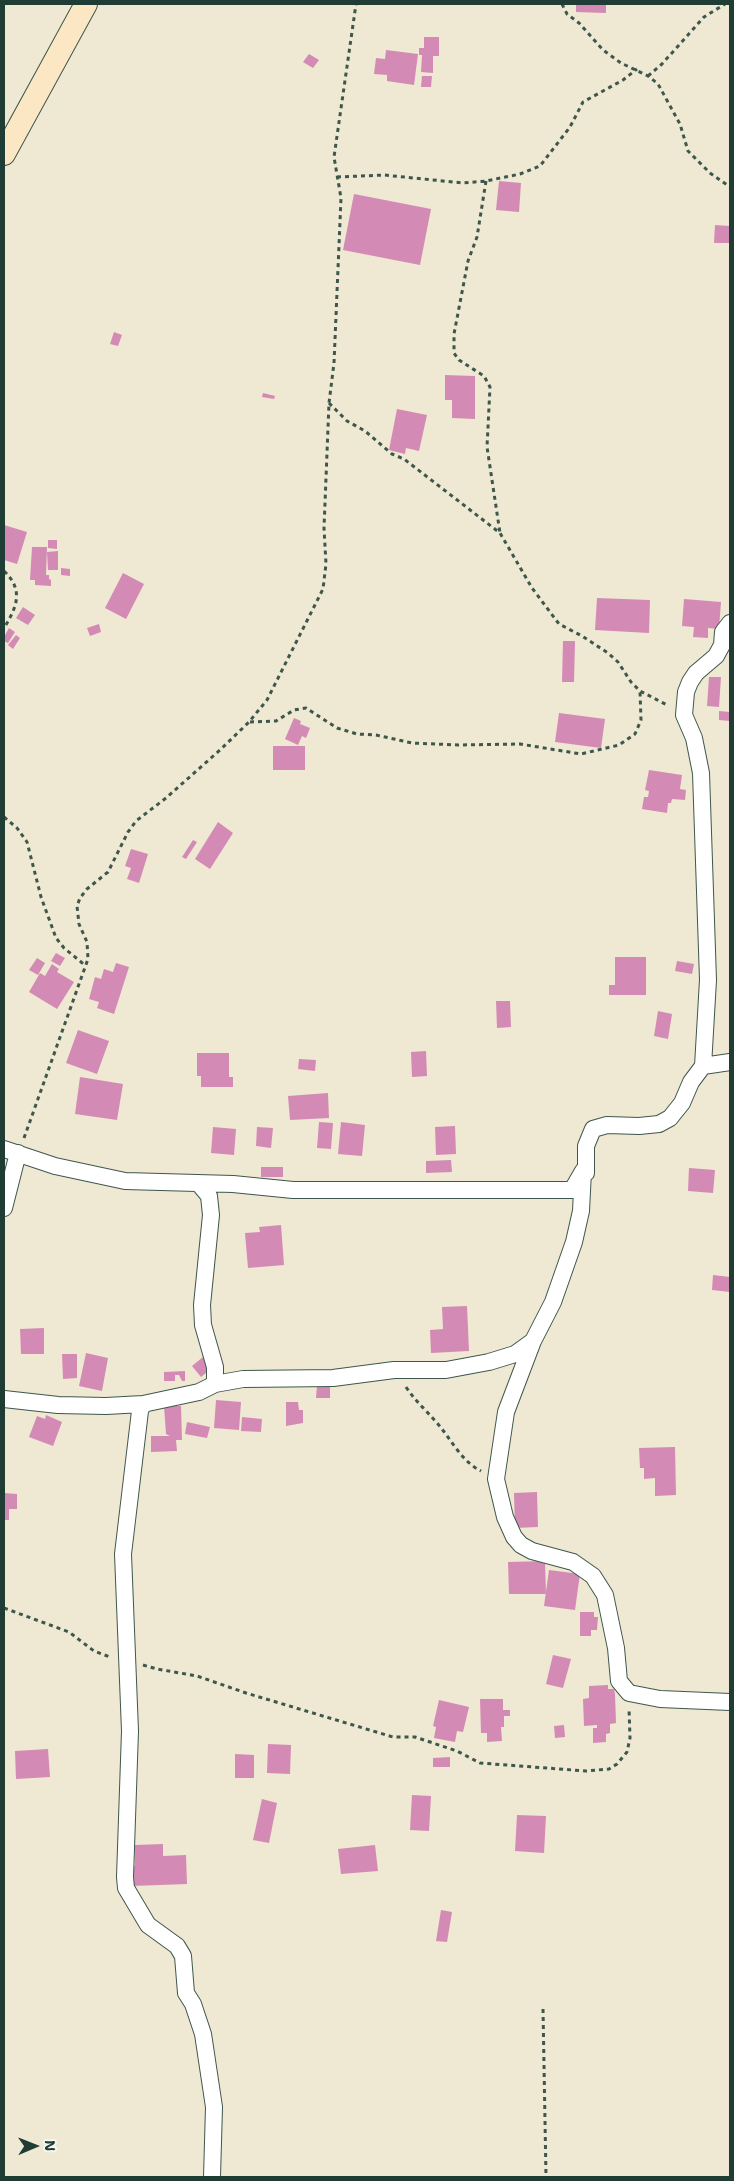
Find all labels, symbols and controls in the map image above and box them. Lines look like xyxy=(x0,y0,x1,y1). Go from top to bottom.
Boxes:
north arrow xyxy=(10,2121,60,2171)
text: N xyxy=(41,2140,59,2151)

